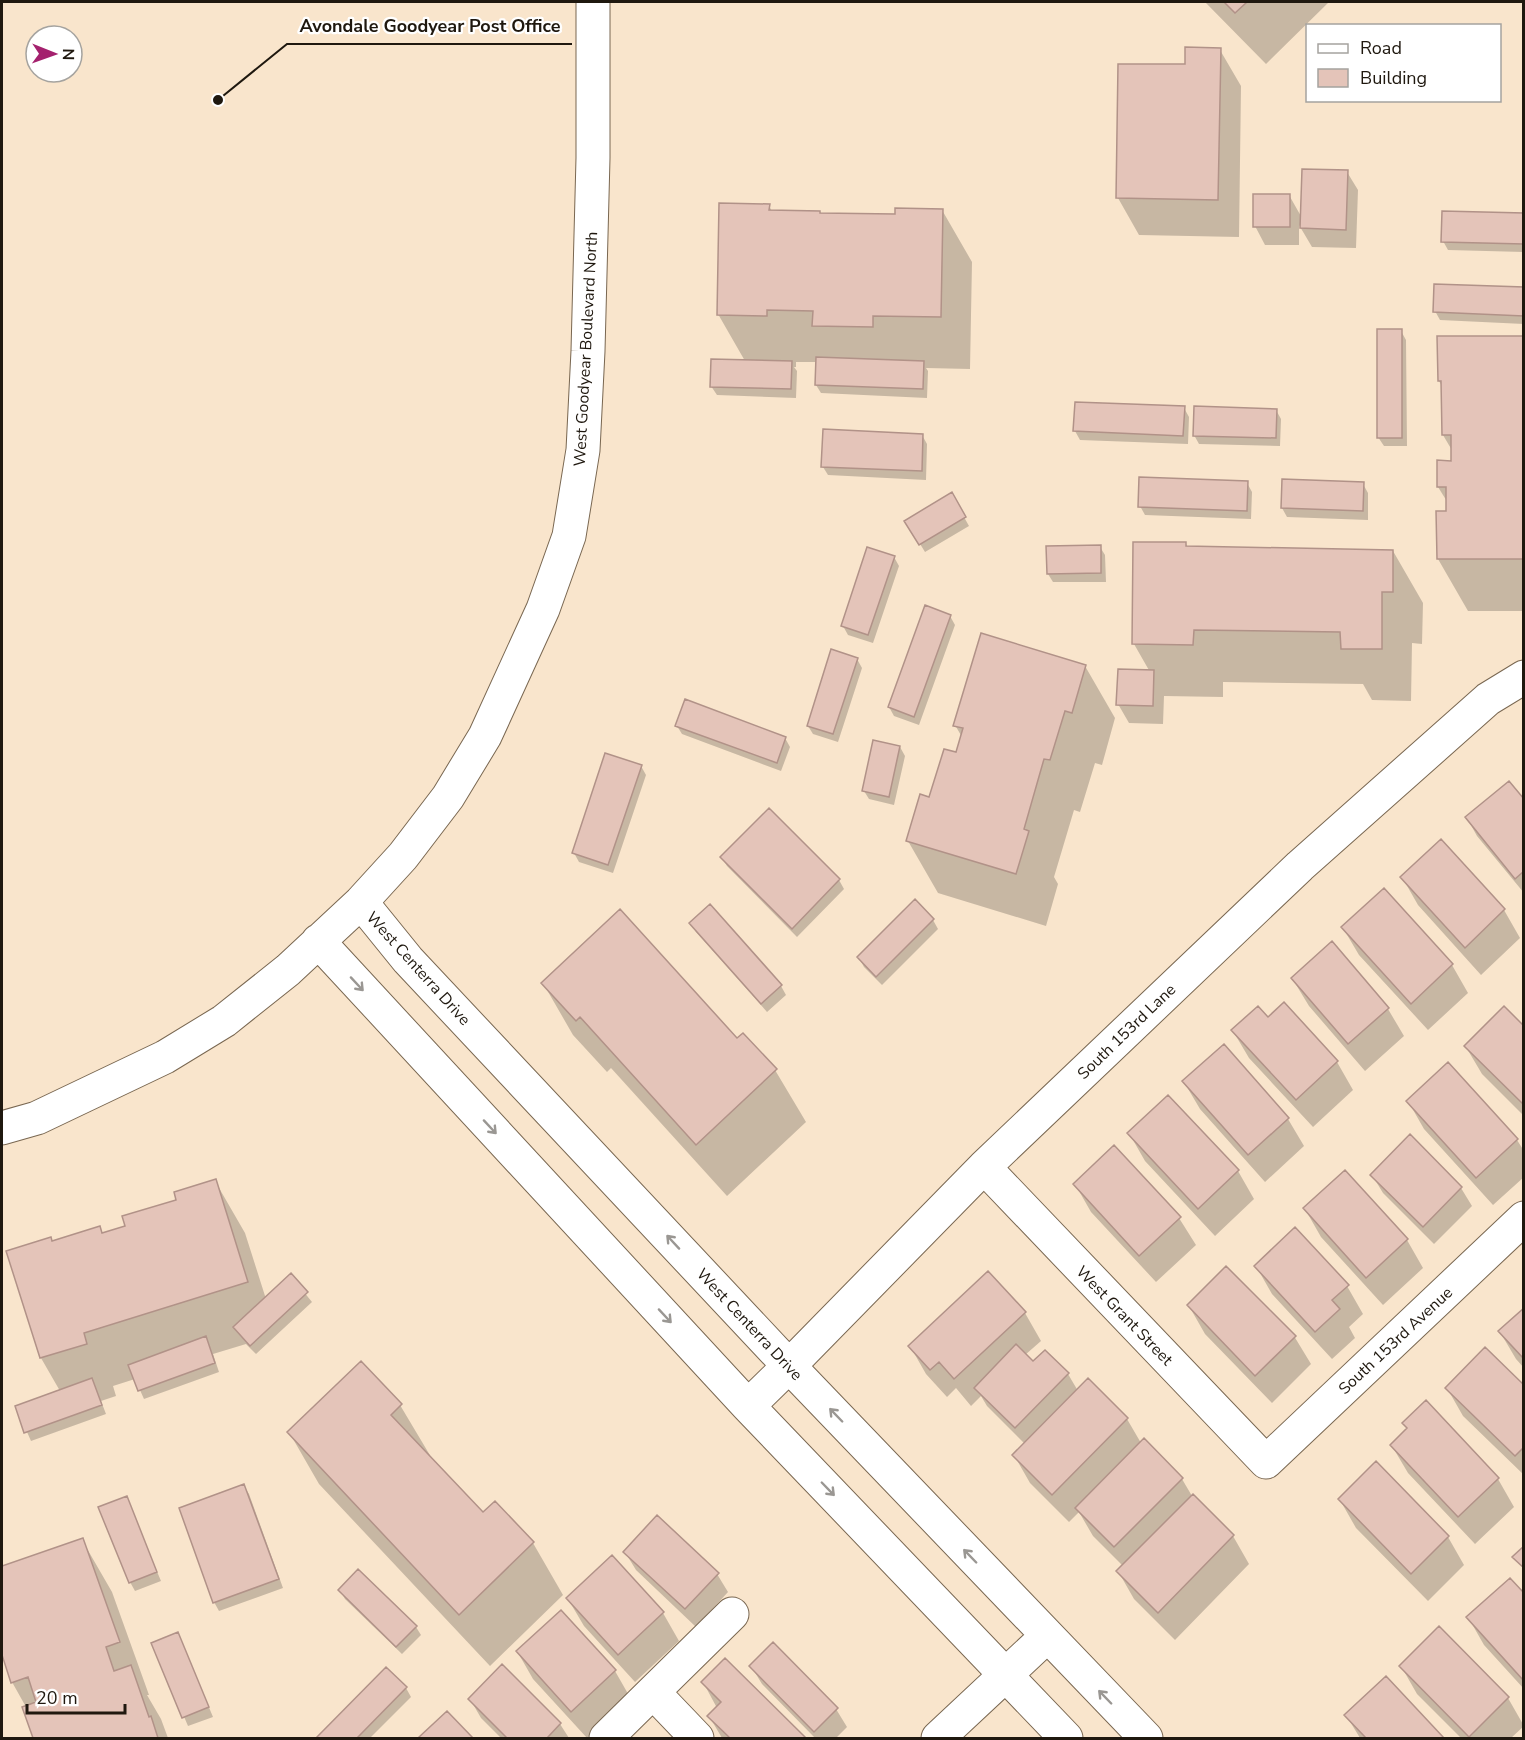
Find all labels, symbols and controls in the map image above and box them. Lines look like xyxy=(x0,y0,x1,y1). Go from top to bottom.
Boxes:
callout: Avondale Goodyear Post Office xyxy=(287,8,572,44)
text: Avondale Goodyear Post Office xyxy=(299,14,561,38)
north arrow xyxy=(24,24,84,84)
legend xyxy=(1306,24,1501,102)
text: Road xyxy=(1360,36,1402,60)
text: N xyxy=(57,48,79,60)
text: Building xyxy=(1360,66,1427,90)
street label: West Goodyear Boulevard North xyxy=(569,231,603,467)
street label: West Centerra Drive xyxy=(361,907,475,1030)
one-way arrow xyxy=(350,976,364,991)
street label: South 153rd Lane xyxy=(1073,979,1181,1084)
one-way arrow xyxy=(483,1119,497,1134)
one-way arrow xyxy=(666,1235,680,1250)
street label: West Grant Street xyxy=(1071,1261,1178,1371)
street label: West Centerra Drive xyxy=(691,1264,807,1386)
street label: South 153rd Avenue xyxy=(1334,1282,1458,1400)
one-way arrow xyxy=(658,1309,672,1324)
one-way arrow xyxy=(828,1407,843,1422)
one-way arrow xyxy=(821,1481,835,1496)
one-way arrow xyxy=(963,1549,977,1564)
scale bar xyxy=(27,1677,124,1715)
text: 20 m xyxy=(36,1686,78,1710)
one-way arrow xyxy=(1098,1689,1112,1704)

